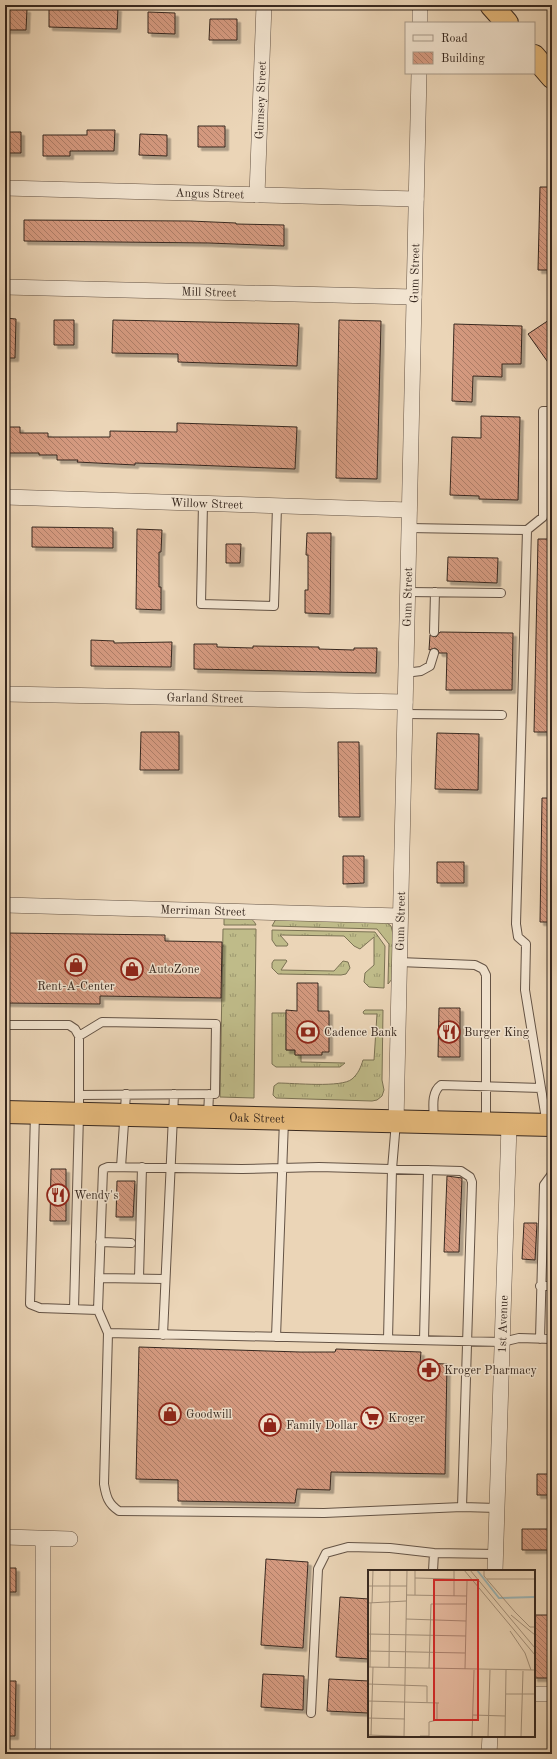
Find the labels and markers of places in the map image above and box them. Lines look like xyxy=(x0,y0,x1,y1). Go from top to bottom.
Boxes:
shop icon: Rent-A-Center xyxy=(63,952,89,978)
shop icon: AutoZone xyxy=(119,956,145,982)
place label: AutoZone xyxy=(148,964,200,976)
place label: Rent-A-Center xyxy=(37,981,115,993)
bank icon: Cadence Bank xyxy=(295,1019,321,1045)
restaurant icon: Burger King xyxy=(436,1019,462,1045)
place label: Cadence Bank xyxy=(324,1027,397,1039)
place label: Burger King xyxy=(464,1027,530,1039)
restaurant icon: Wendy's xyxy=(45,1182,71,1208)
place label: Wendy's xyxy=(74,1190,118,1202)
pharmacy icon: Kroger Pharmacy xyxy=(416,1357,442,1383)
place label: Kroger Pharmacy xyxy=(444,1365,537,1377)
shop icon: Goodwill xyxy=(157,1401,183,1427)
supermarket icon: Kroger xyxy=(359,1405,385,1431)
place label: Goodwill xyxy=(186,1409,232,1421)
shop icon: Family Dollar xyxy=(257,1412,283,1438)
place label: Kroger xyxy=(388,1413,425,1425)
place label: Family Dollar xyxy=(286,1420,358,1432)

